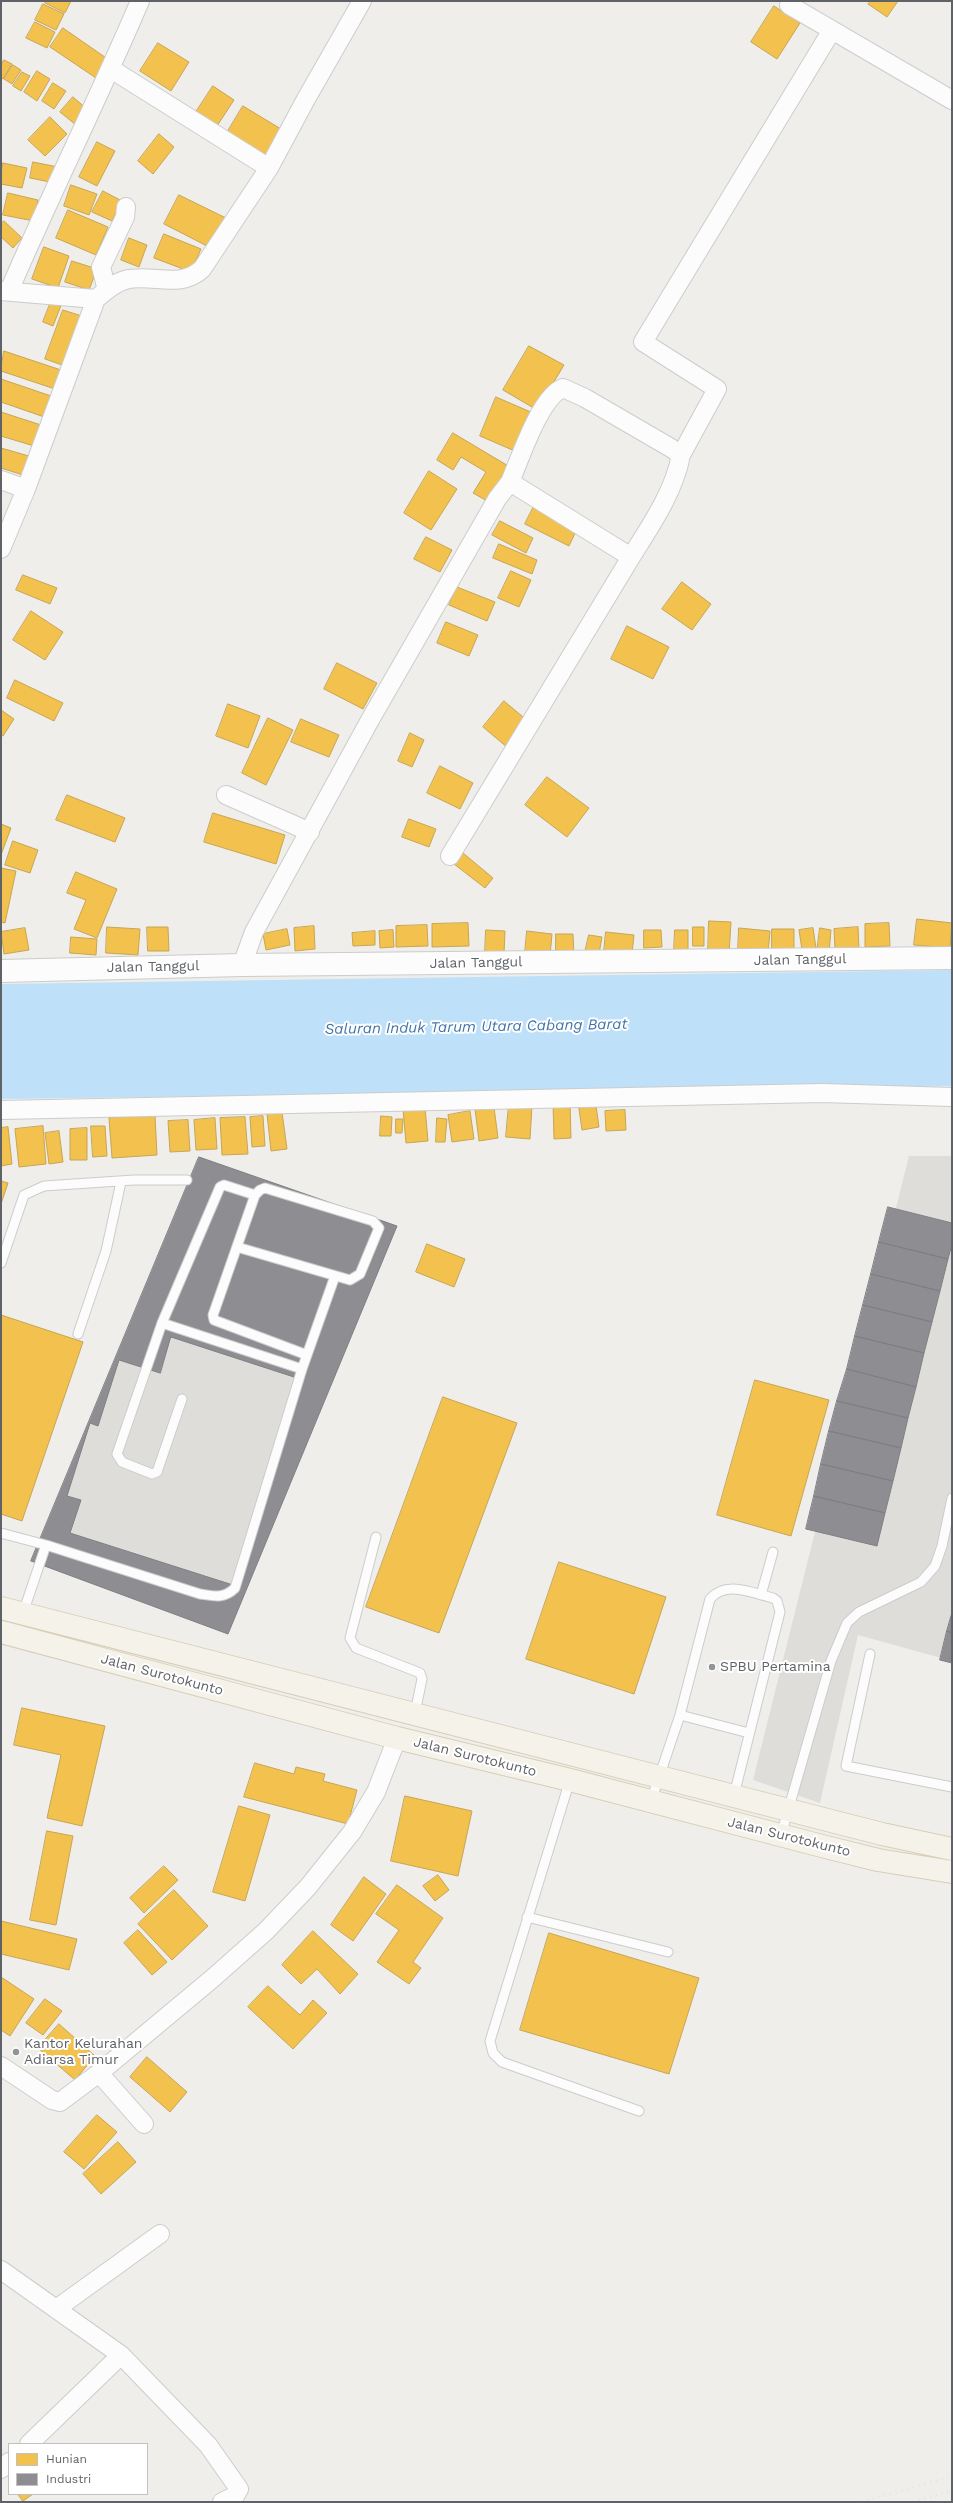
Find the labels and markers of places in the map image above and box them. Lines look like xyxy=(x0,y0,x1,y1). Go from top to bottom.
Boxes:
place label: SPBU Pertamina xyxy=(720,1659,831,1675)
marker: SPBU Pertamina xyxy=(707,1662,717,1672)
place label: Kantor Kelurahan Adiarsa Timur xyxy=(24,2036,143,2068)
marker: Kantor Kelurahan Adiarsa Timur xyxy=(11,2047,21,2057)

